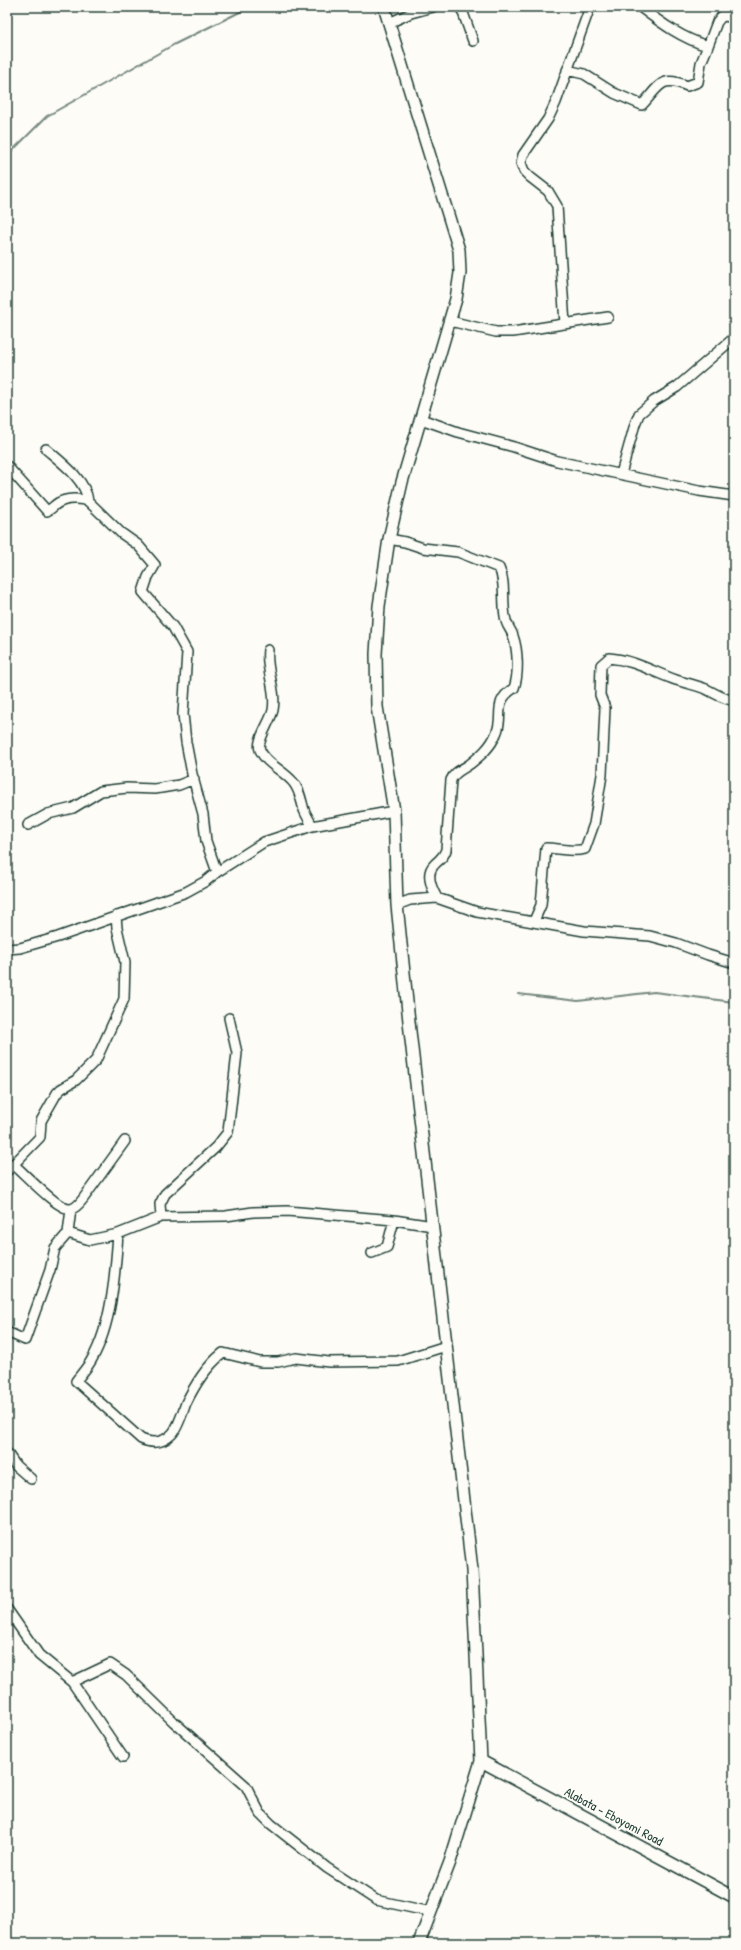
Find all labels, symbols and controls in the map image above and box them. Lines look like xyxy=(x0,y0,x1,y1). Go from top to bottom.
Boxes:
street label: Alabata - Eboyomi Road xyxy=(562,1782,666,1850)

